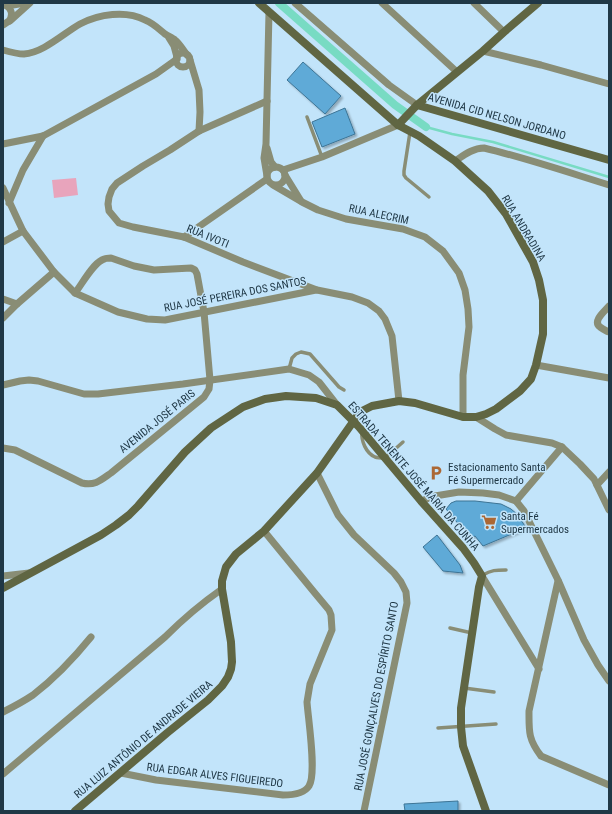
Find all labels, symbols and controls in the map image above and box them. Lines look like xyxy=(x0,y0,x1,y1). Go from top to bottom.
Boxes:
street label: AVENIDA CID NELSON JORDANO xyxy=(426,91,567,142)
street label: RUA ANDRADINA xyxy=(499,193,549,264)
street label: RUA ALECRIM xyxy=(348,202,410,227)
street label: RUA IVOTI xyxy=(185,222,231,251)
street label: RUA JOSÉ PEREIRA DOS SANTOS xyxy=(163,274,308,315)
street label: AVENIDA JOSÉ PARIS xyxy=(117,387,198,456)
street label: ESTRADA TENENTE JOSÉ MARIA DA CUNHA xyxy=(345,399,482,554)
place label: Estacionamento Santa Fé Supermercado xyxy=(448,461,546,487)
parking icon: Estacionamento Santa Fé Supermercado xyxy=(427,464,445,482)
place label: Santa Fé Supermercados xyxy=(501,510,569,536)
supermarket icon: Santa Fé Supermercados xyxy=(480,513,498,531)
street label: RUA JOSÉ GONÇALVES DO ESPÍRITO SANTO xyxy=(352,600,401,792)
street label: RUA LUIZ ANTÔNIO DE ANDRADE VIEIRA xyxy=(72,677,216,801)
street label: RUA EDGAR ALVES FIGUEIREDO xyxy=(146,761,284,790)

